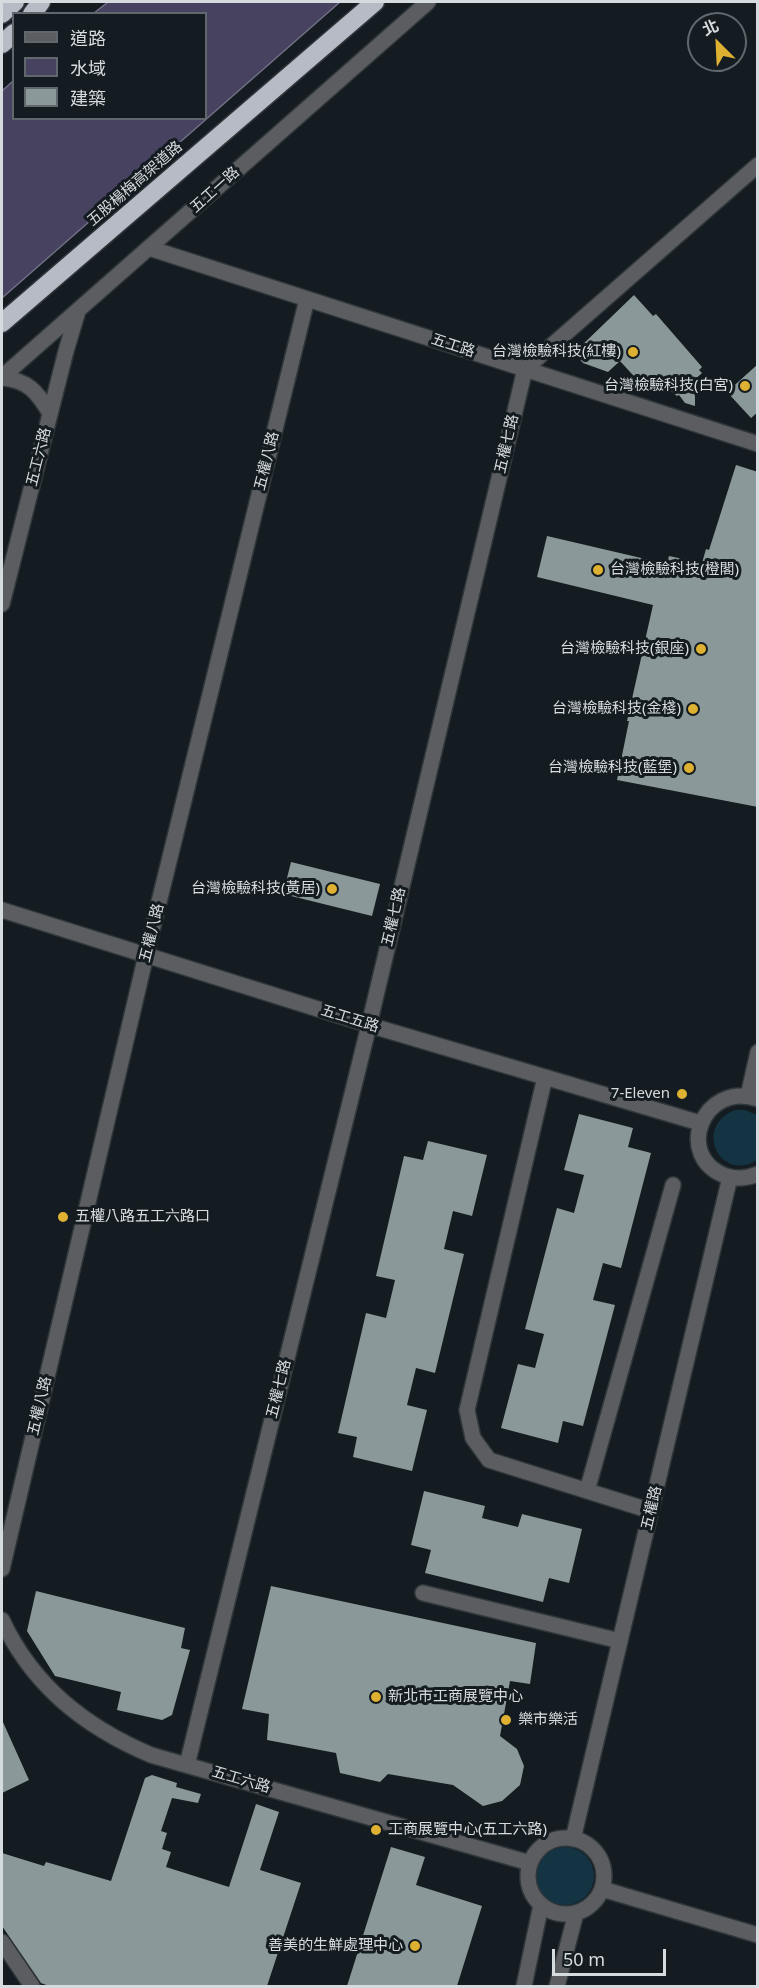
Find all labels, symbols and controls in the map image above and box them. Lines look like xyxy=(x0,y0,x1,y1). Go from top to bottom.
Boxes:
legend xyxy=(12,12,207,120)
north arrow xyxy=(687,12,747,72)
text: 北 xyxy=(699,14,722,41)
text: 道路 xyxy=(70,26,106,50)
text: 水域 xyxy=(70,56,106,80)
text: 建築 xyxy=(70,86,106,110)
street label: 五股楊梅高架道路 xyxy=(84,138,186,230)
street label: 五工一路 xyxy=(187,163,243,217)
street label: 五工路 xyxy=(429,330,477,362)
place label: 台灣檢驗科技(紅樓) xyxy=(492,343,621,361)
marker: 台灣檢驗科技(紅樓) xyxy=(626,345,640,359)
place label: 台灣檢驗科技(白宮) xyxy=(604,377,733,395)
marker: 台灣檢驗科技(白宮) xyxy=(738,379,752,393)
street label: 五權七路 xyxy=(491,413,523,475)
street label: 五工六路 xyxy=(23,426,55,488)
street label: 五權八路 xyxy=(251,430,283,492)
place label: 台灣檢驗科技(橙閣) xyxy=(610,561,739,579)
marker: 台灣檢驗科技(橙閣) xyxy=(591,563,605,577)
place label: 台灣檢驗科技(銀座) xyxy=(560,640,689,658)
marker: 台灣檢驗科技(銀座) xyxy=(694,642,708,656)
place label: 台灣檢驗科技(金棧) xyxy=(552,700,681,718)
marker: 台灣檢驗科技(金棧) xyxy=(686,702,700,716)
place label: 台灣檢驗科技(藍堡) xyxy=(548,759,677,777)
marker: 台灣檢驗科技(藍堡) xyxy=(682,761,696,775)
place label: 台灣檢驗科技(黃居) xyxy=(191,880,320,898)
marker: 台灣檢驗科技(黃居) xyxy=(325,882,339,896)
street label: 五權七路 xyxy=(378,886,410,948)
street label: 五權八路 xyxy=(136,902,168,964)
street label: 五工五路 xyxy=(319,1002,381,1036)
place label: 7-Eleven xyxy=(611,1085,670,1103)
marker: 7-Eleven xyxy=(675,1087,689,1101)
place label: 五權八路五工六路口 xyxy=(75,1208,210,1226)
marker: 五權八路五工六路口 xyxy=(56,1210,70,1224)
street label: 五權七路 xyxy=(263,1358,295,1420)
street label: 五權八路 xyxy=(24,1375,56,1437)
street label: 五權路 xyxy=(638,1484,666,1532)
place label: 新北市工商展覽中心 xyxy=(388,1688,523,1706)
marker: 新北市工商展覽中心 xyxy=(369,1690,383,1704)
place label: 樂市樂活 xyxy=(518,1711,578,1729)
marker: 樂市樂活 xyxy=(499,1713,513,1727)
street label: 五工六路 xyxy=(210,1763,272,1797)
place label: 工商展覽中心(五工六路) xyxy=(388,1821,547,1839)
marker: 工商展覽中心(五工六路) xyxy=(369,1823,383,1837)
place label: 善美的生鮮處理中心 xyxy=(268,1937,403,1955)
scale bar xyxy=(555,1937,669,1975)
marker: 善美的生鮮處理中心 xyxy=(408,1939,422,1953)
text: 50 m xyxy=(563,1947,605,1971)

